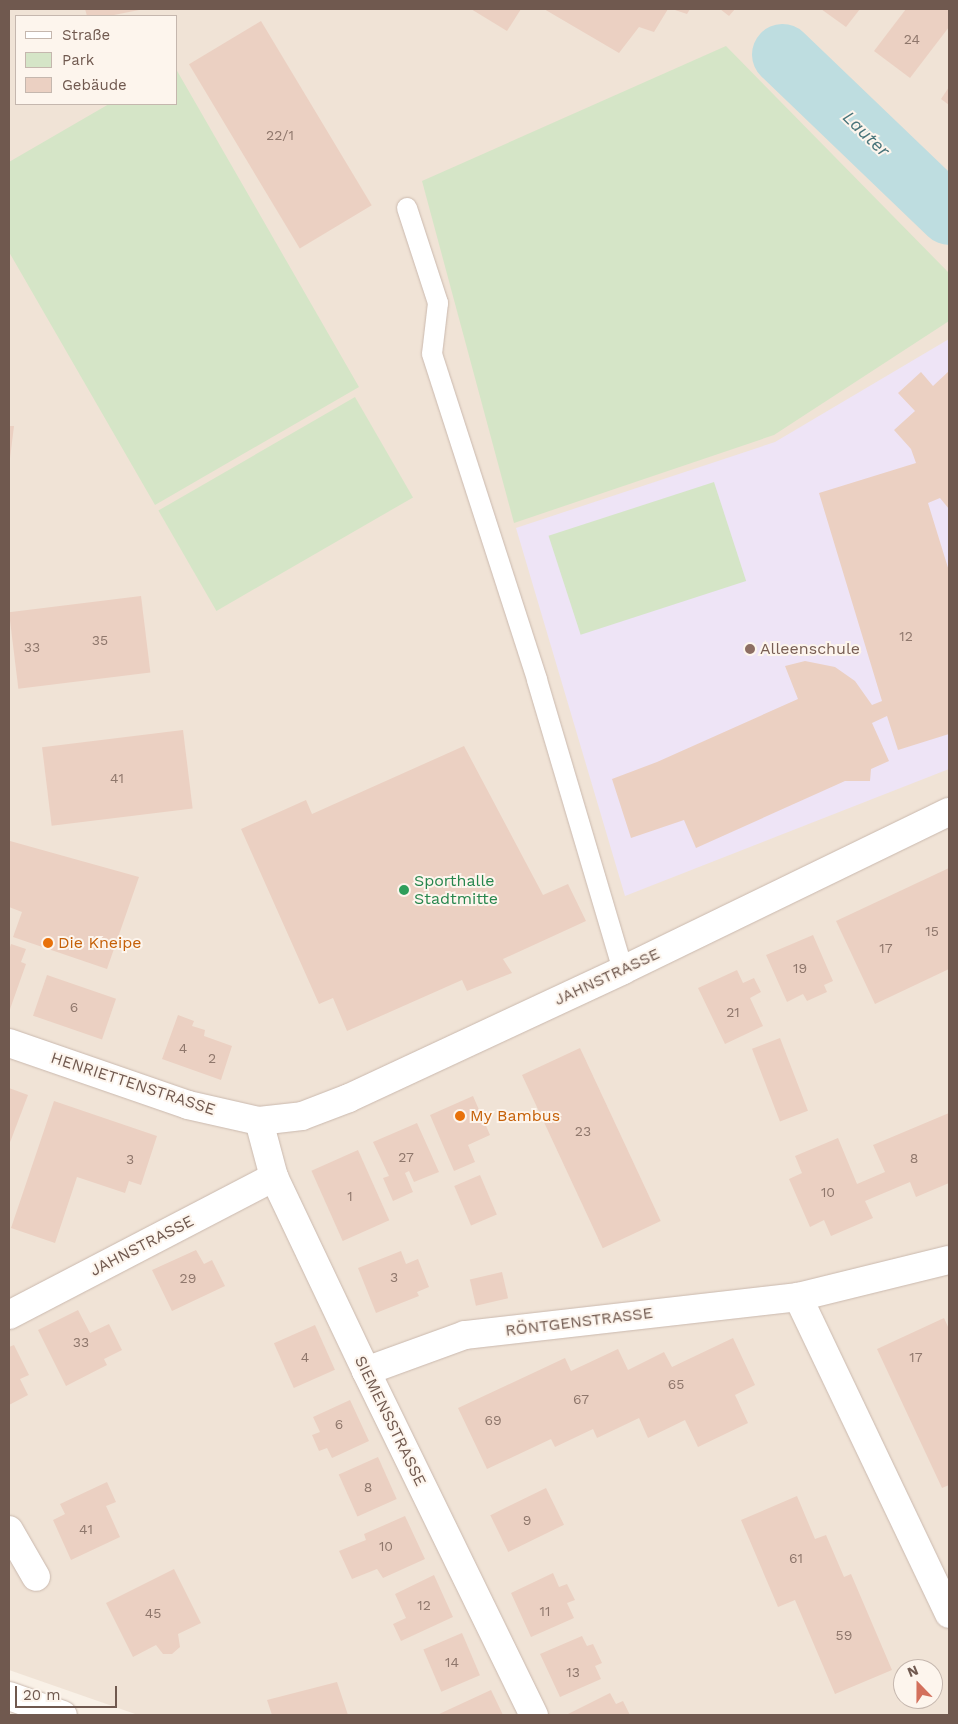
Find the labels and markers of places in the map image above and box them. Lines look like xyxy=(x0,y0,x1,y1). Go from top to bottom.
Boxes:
place label: Alleenschule xyxy=(760,639,860,659)
marker: Alleenschule xyxy=(744,643,756,655)
place label: Sporthalle Stadtmitte xyxy=(414,871,498,909)
marker: Sporthalle Stadtmitte xyxy=(398,884,410,896)
place label: Die Kneipe xyxy=(58,933,142,953)
marker: Die Kneipe xyxy=(42,937,54,949)
place label: My Bambus xyxy=(470,1106,560,1126)
marker: My Bambus xyxy=(454,1110,466,1122)

